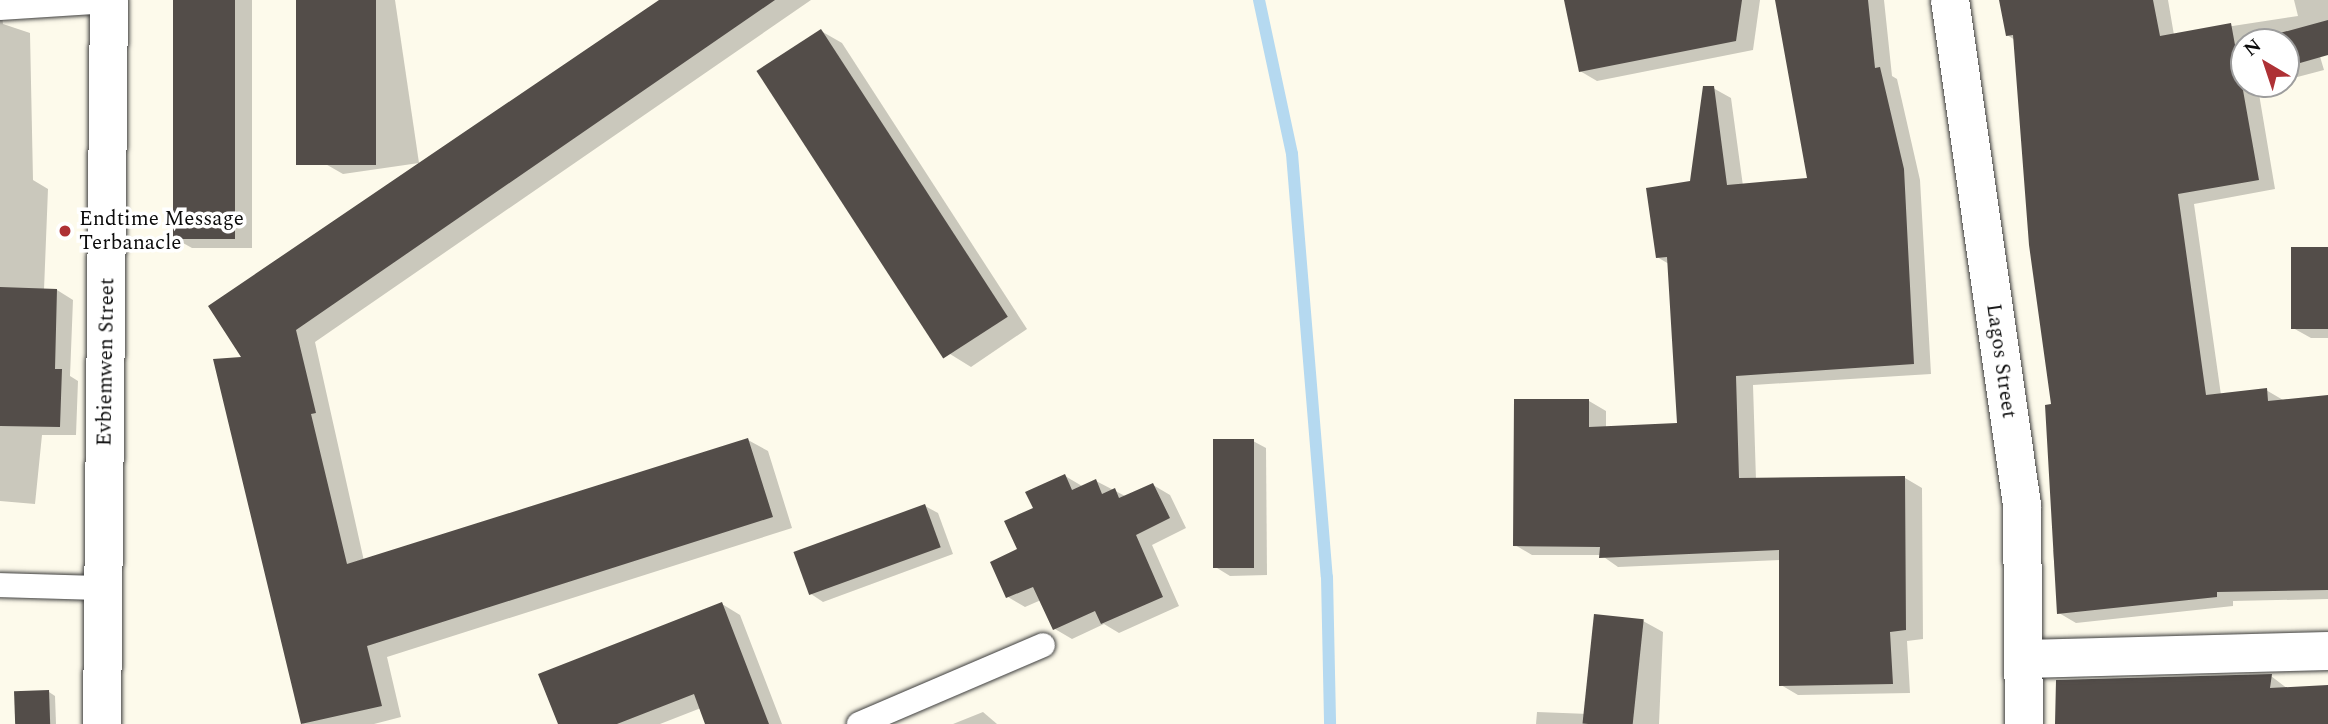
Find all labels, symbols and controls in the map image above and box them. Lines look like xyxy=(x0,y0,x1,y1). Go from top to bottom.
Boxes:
north arrow xyxy=(2230,28,2300,98)
text: N xyxy=(2238,32,2268,64)
place label: Endtime Message Terbanacle xyxy=(79,206,244,256)
marker: Endtime Message Terbanacle xyxy=(57,223,73,239)
street label: Evbiemwen Street xyxy=(92,277,120,447)
street label: Lagos Street xyxy=(1980,302,2022,420)

